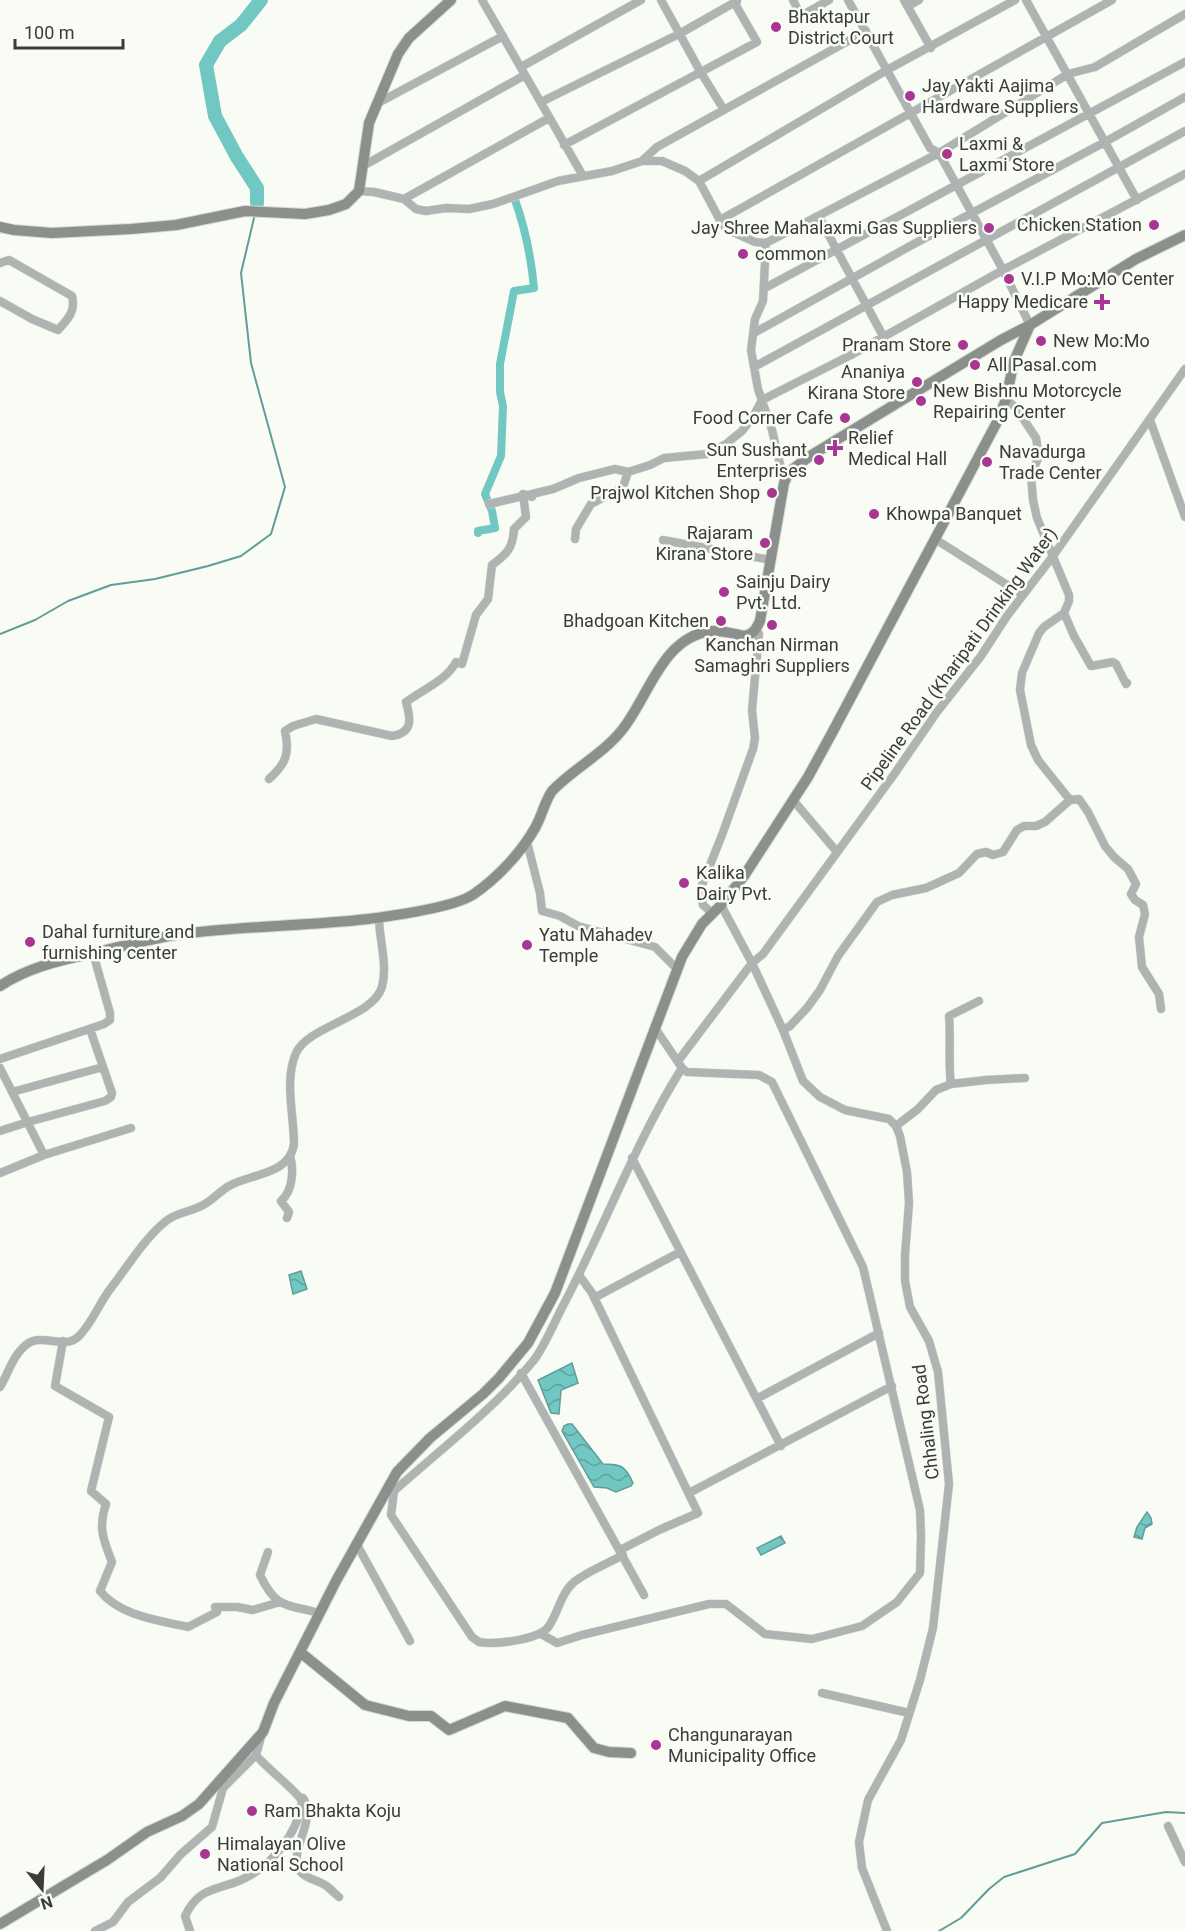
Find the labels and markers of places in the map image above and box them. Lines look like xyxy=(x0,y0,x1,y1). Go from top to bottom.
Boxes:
place label: Bhaktapur District Court xyxy=(788,6,894,48)
marker: Bhaktapur District Court xyxy=(769,20,783,34)
place label: Jay Yakti Aajima Hardware Suppliers xyxy=(922,75,1079,117)
marker: Jay Yakti Aajima Hardware Suppliers xyxy=(903,89,917,103)
place label: Laxmi & Laxmi Store xyxy=(959,133,1054,175)
marker: Laxmi & Laxmi Store xyxy=(940,147,954,161)
place label: Chicken Station xyxy=(1017,214,1142,235)
place label: Jay Shree Mahalaxmi Gas Suppliers xyxy=(691,217,977,238)
marker: Chicken Station xyxy=(1147,218,1161,232)
marker: Jay Shree Mahalaxmi Gas Suppliers xyxy=(982,221,996,235)
place label: common xyxy=(755,243,826,264)
marker: common xyxy=(736,247,750,261)
place label: V.I.P Mo:Mo Center xyxy=(1021,268,1174,289)
marker: V.I.P Mo:Mo Center xyxy=(1002,272,1016,286)
place label: Happy Medicare xyxy=(958,291,1088,312)
marker: Happy Medicare xyxy=(1093,293,1111,311)
place label: New Mo:Mo xyxy=(1053,330,1150,351)
place label: Pranam Store xyxy=(842,334,951,355)
marker: New Mo:Mo xyxy=(1034,334,1048,348)
marker: Pranam Store xyxy=(956,338,970,352)
place label: All Pasal.com xyxy=(987,354,1097,375)
marker: All Pasal.com xyxy=(968,358,982,372)
place label: Ananiya Kirana Store xyxy=(807,361,905,403)
marker: Ananiya Kirana Store xyxy=(910,375,924,389)
place label: New Bishnu Motorcycle Repairing Center xyxy=(933,380,1122,422)
marker: New Bishnu Motorcycle Repairing Center xyxy=(914,394,928,408)
place label: Food Corner Cafe xyxy=(693,407,833,428)
marker: Food Corner Cafe xyxy=(838,411,852,425)
place label: Relief Medical Hall xyxy=(848,427,947,469)
place label: Sun Sushant Enterprises xyxy=(707,439,807,481)
marker: Relief Medical Hall xyxy=(826,439,844,457)
place label: Navadurga Trade Center xyxy=(999,441,1102,483)
marker: Sun Sushant Enterprises xyxy=(812,453,826,467)
marker: Navadurga Trade Center xyxy=(980,455,994,469)
place label: Prajwol Kitchen Shop xyxy=(590,482,760,503)
marker: Prajwol Kitchen Shop xyxy=(765,486,779,500)
place label: Khowpa Banquet xyxy=(886,503,1022,524)
marker: Khowpa Banquet xyxy=(867,507,881,521)
place label: Rajaram Kirana Store xyxy=(655,522,753,564)
marker: Rajaram Kirana Store xyxy=(758,536,772,550)
place label: Sainju Dairy Pvt. Ltd. xyxy=(736,571,831,613)
marker: Sainju Dairy Pvt. Ltd. xyxy=(717,585,731,599)
place label: Bhadgoan Kitchen xyxy=(563,610,709,631)
marker: Bhadgoan Kitchen xyxy=(714,614,728,628)
marker: Kanchan Nirman Samaghri Suppliers xyxy=(765,618,779,632)
place label: Kanchan Nirman Samaghri Suppliers xyxy=(694,634,850,676)
place label: Kalika Dairy Pvt. xyxy=(696,862,772,904)
marker: Kalika Dairy Pvt. xyxy=(677,876,691,890)
place label: Dahal furniture and furnishing center xyxy=(42,921,194,963)
place label: Yatu Mahadev Temple xyxy=(539,924,653,966)
marker: Dahal furniture and furnishing center xyxy=(23,935,37,949)
marker: Yatu Mahadev Temple xyxy=(520,938,534,952)
place label: Changunarayan Municipality Office xyxy=(668,1724,816,1766)
marker: Changunarayan Municipality Office xyxy=(649,1738,663,1752)
place label: Ram Bhakta Koju xyxy=(264,1800,401,1821)
marker: Ram Bhakta Koju xyxy=(245,1804,259,1818)
place label: Himalayan Olive National School xyxy=(217,1833,346,1875)
marker: Himalayan Olive National School xyxy=(198,1847,212,1861)

